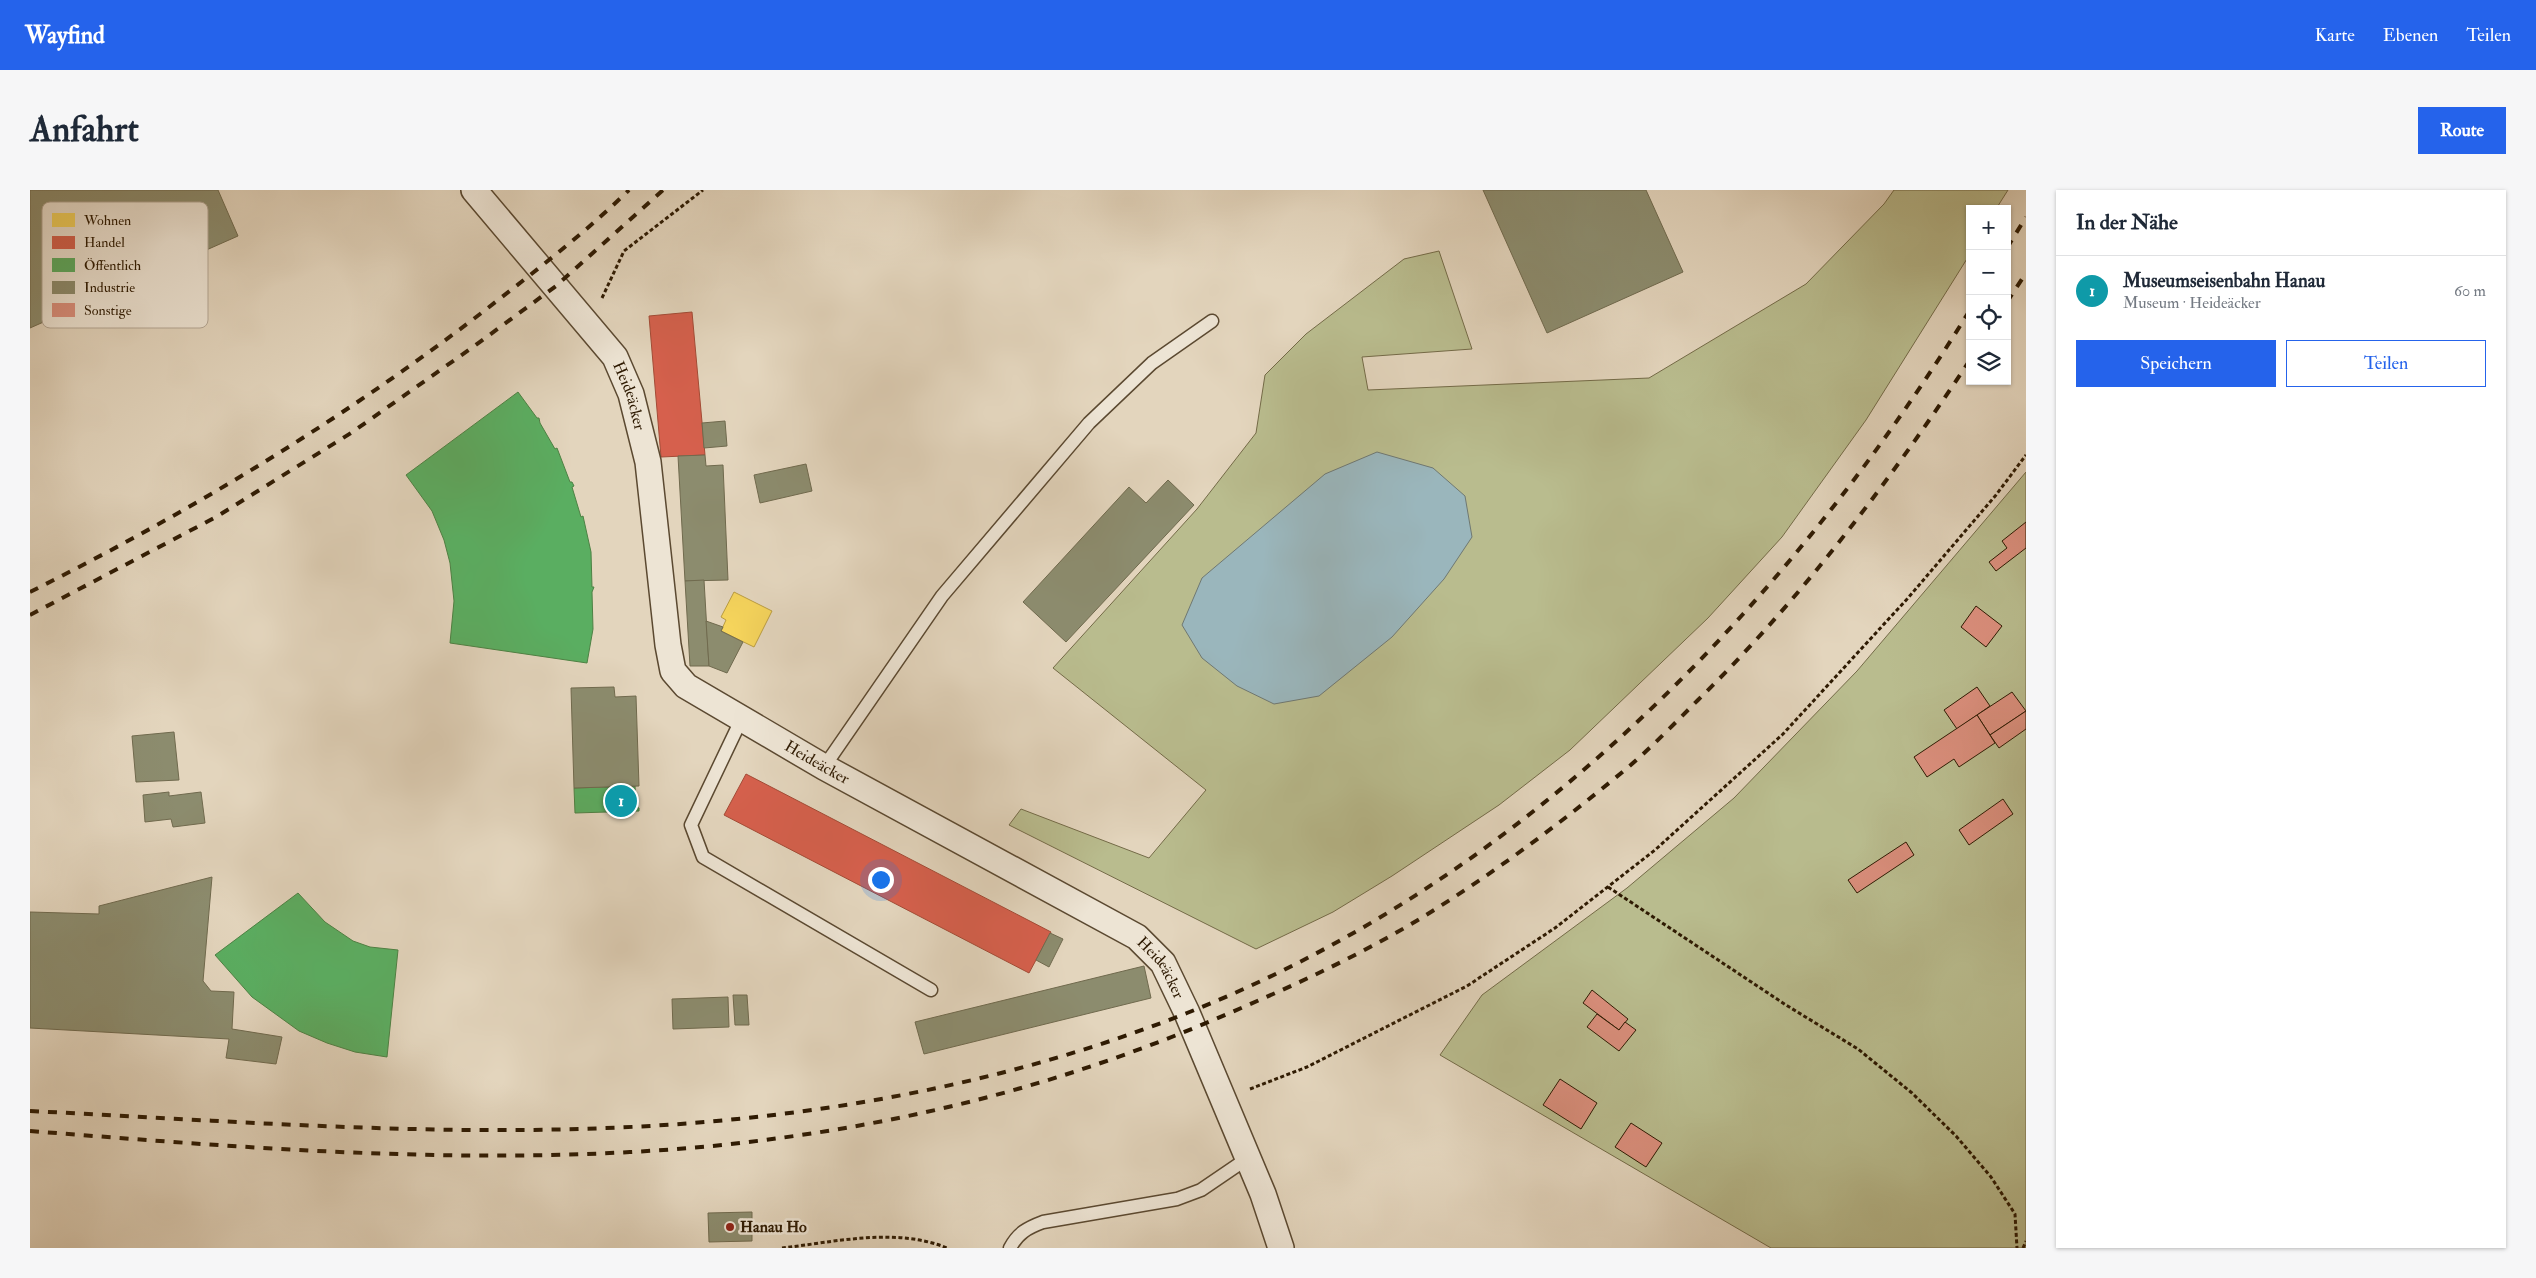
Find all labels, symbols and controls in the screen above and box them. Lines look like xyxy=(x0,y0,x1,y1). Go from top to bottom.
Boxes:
text: Wayfind xyxy=(25,20,105,51)
text: Karte xyxy=(2315,24,2355,47)
text: Ebenen xyxy=(2383,24,2438,47)
text: Teilen xyxy=(2466,24,2511,47)
button: Route xyxy=(2418,107,2506,154)
text: Anfahrt xyxy=(30,108,139,152)
legend xyxy=(42,202,208,328)
map controls xyxy=(1966,205,2011,385)
button: + xyxy=(1966,205,2011,250)
text: In der Nähe xyxy=(2076,209,2178,236)
text: Wohnen xyxy=(83,212,131,229)
text: Handel xyxy=(84,234,125,251)
button: − xyxy=(1966,250,2011,295)
text: Öffentlich xyxy=(84,257,142,274)
text: Museumseisenbahn Hanau xyxy=(2123,269,2325,293)
text: Industrie xyxy=(84,279,135,296)
text: 1 xyxy=(2089,281,2095,301)
text: 60 m xyxy=(2454,281,2486,301)
text: Museum · Heideäcker xyxy=(2123,293,2261,313)
button: locate xyxy=(1966,295,2011,340)
text: Sonstige xyxy=(84,302,132,319)
button: layers xyxy=(1966,340,2011,385)
button: Speichern xyxy=(2076,340,2276,387)
button: Teilen xyxy=(2286,340,2486,387)
street label: Heideäcker xyxy=(608,358,650,432)
street label: Heideäcker xyxy=(781,736,853,789)
pin: 1 xyxy=(605,782,637,820)
your location xyxy=(868,867,894,893)
street label: Heideäcker xyxy=(1133,933,1189,1002)
place label: Hanau Ho xyxy=(740,1217,807,1237)
marker: Hanau Ho xyxy=(724,1221,736,1233)

